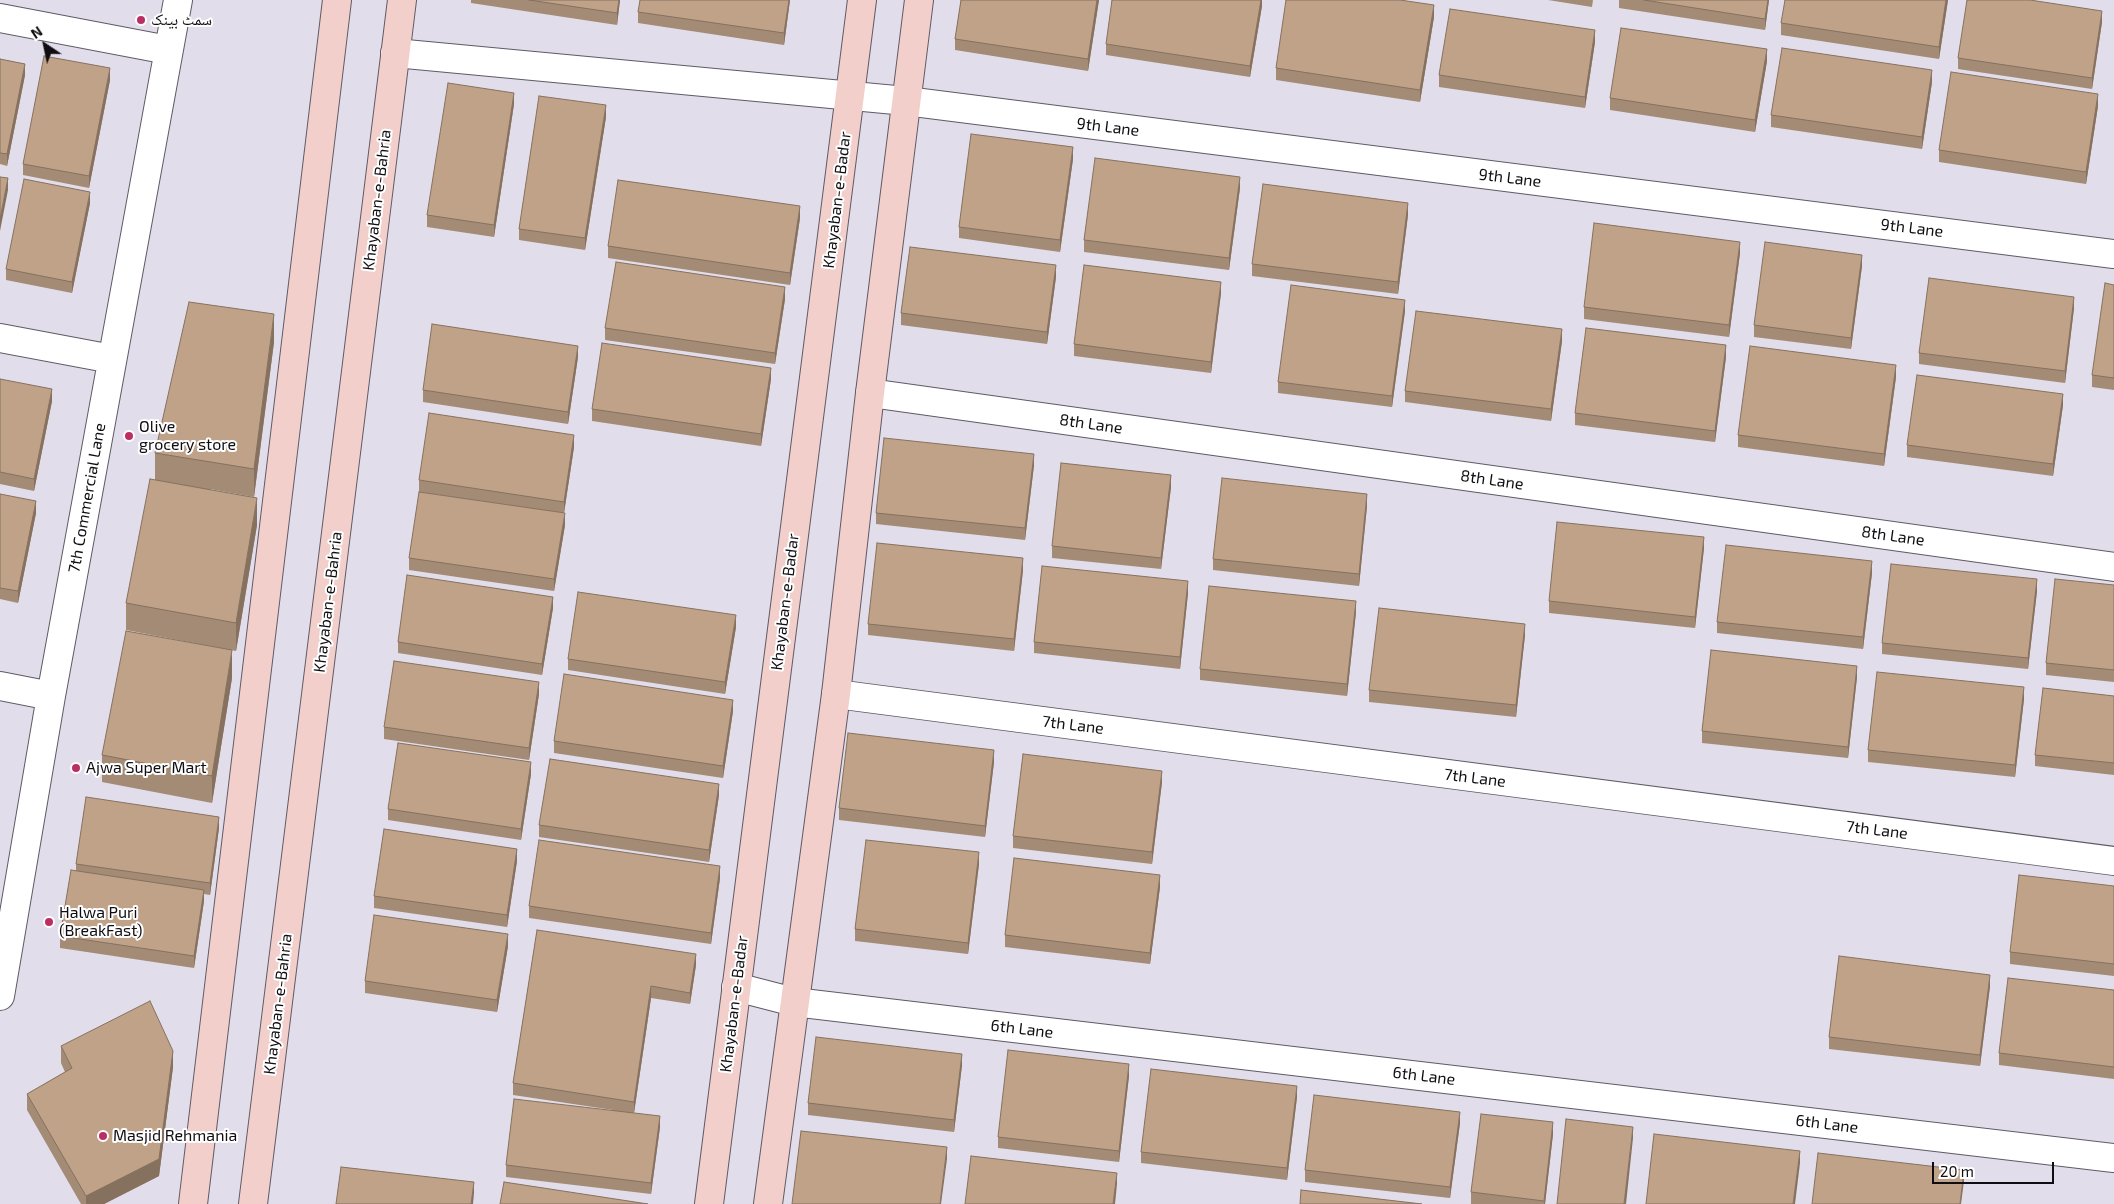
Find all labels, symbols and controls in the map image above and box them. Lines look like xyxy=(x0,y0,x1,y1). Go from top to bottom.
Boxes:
place label: سمٹ بینک xyxy=(151,10,212,30)
marker: سمٹ بینک xyxy=(135,14,147,26)
north arrow xyxy=(20,20,70,70)
text: N xyxy=(27,22,45,42)
street label: 9th Lane xyxy=(1076,114,1140,140)
street label: Khayaban-e-Bahria xyxy=(359,128,395,272)
street label: Khayaban-e-Badar xyxy=(819,130,855,270)
street label: 9th Lane xyxy=(1478,165,1542,191)
street label: 9th Lane xyxy=(1880,215,1944,241)
street label: 8th Lane xyxy=(1058,410,1124,438)
place label: Olive grocery store xyxy=(139,417,236,455)
street label: 7th Commercial Lane xyxy=(64,421,110,575)
marker: Olive grocery store xyxy=(123,430,135,442)
street label: 8th Lane xyxy=(1459,466,1525,494)
street label: 8th Lane xyxy=(1860,522,1926,550)
street label: Khayaban-e-Bahria xyxy=(310,530,346,674)
street label: Khayaban-e-Badar xyxy=(767,532,803,672)
street label: 7th Lane xyxy=(1041,712,1105,738)
place label: Ajwa Super Mart xyxy=(86,758,207,778)
marker: Ajwa Super Mart xyxy=(70,762,82,774)
street label: 7th Lane xyxy=(1443,765,1507,791)
street label: 7th Lane xyxy=(1845,817,1909,843)
place label: Halwa Puri (BreakFast) xyxy=(59,903,143,941)
marker: Halwa Puri (BreakFast) xyxy=(43,916,55,928)
street label: Khayaban-e-Bahria xyxy=(260,932,296,1076)
street label: Khayaban-e-Badar xyxy=(716,934,752,1074)
street label: 6th Lane xyxy=(990,1016,1054,1042)
street label: 6th Lane xyxy=(1392,1063,1456,1089)
street label: 6th Lane xyxy=(1795,1111,1859,1137)
place label: Masjid Rehmania xyxy=(113,1126,237,1146)
marker: Masjid Rehmania xyxy=(97,1130,109,1142)
scale bar xyxy=(1934,1152,2056,1184)
text: 20 m xyxy=(1940,1162,1974,1180)

